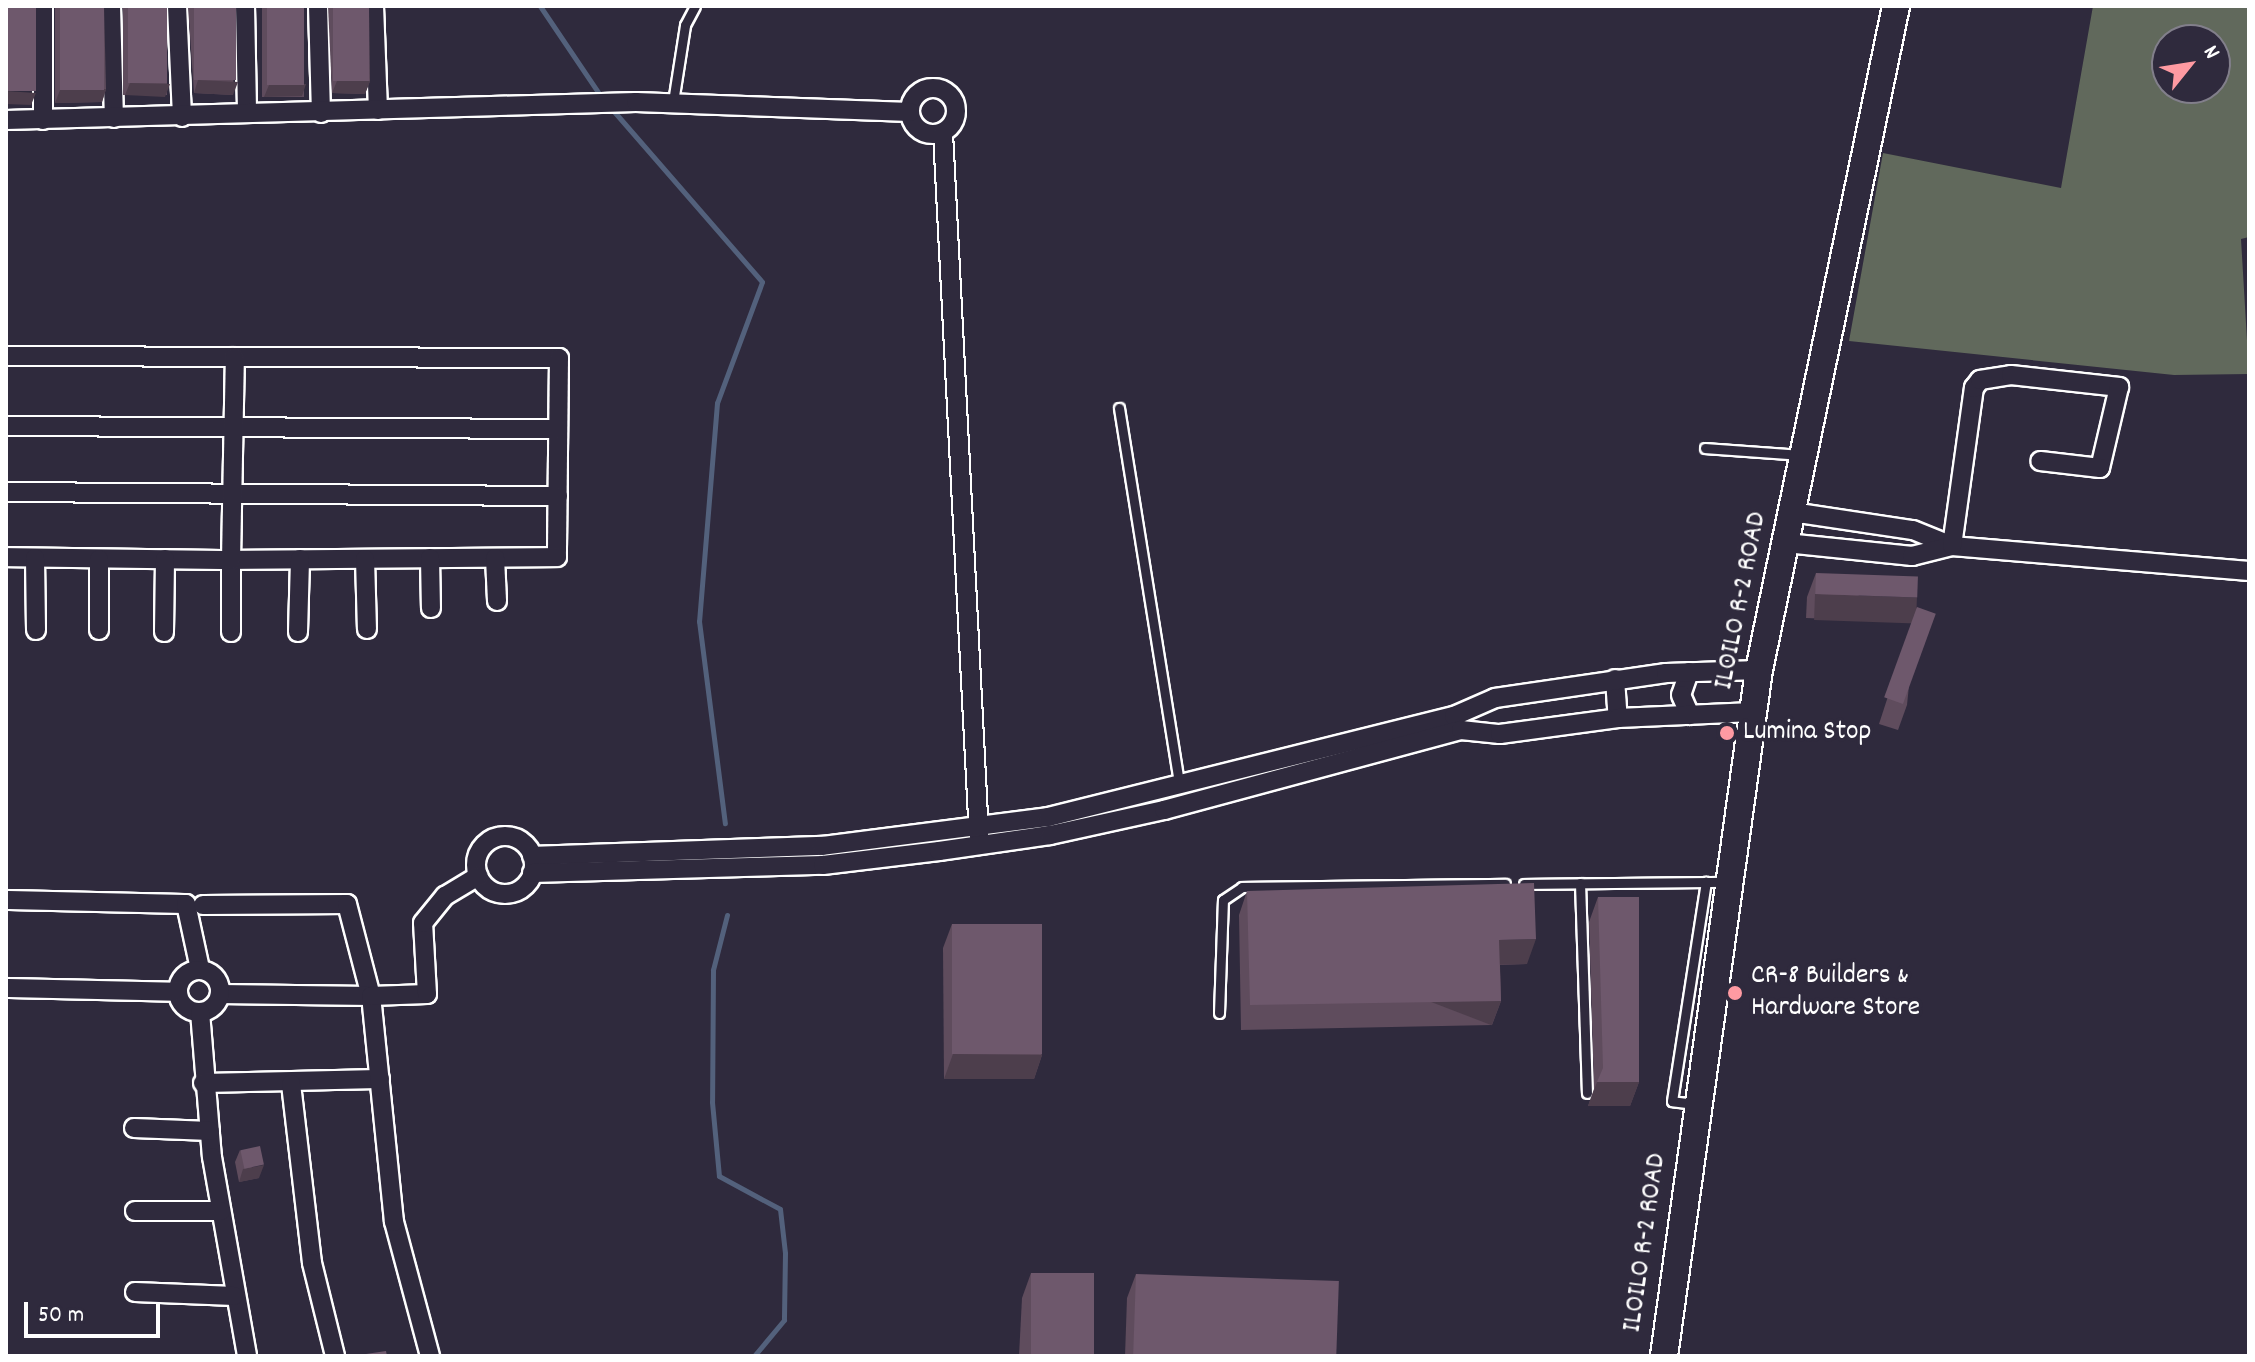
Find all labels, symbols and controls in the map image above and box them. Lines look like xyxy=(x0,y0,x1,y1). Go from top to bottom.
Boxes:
north arrow xyxy=(2151,24,2231,104)
text: N xyxy=(2194,40,2227,65)
street label: ILOILO R-2 ROAD xyxy=(1708,509,1776,693)
place label: Lumina Stop xyxy=(1743,716,1871,750)
marker: Lumina Stop xyxy=(1718,724,1736,742)
place label: CR-8 Builders & Hardware Store xyxy=(1751,960,1920,1026)
marker: CR-8 Builders & Hardware Store xyxy=(1726,984,1744,1002)
street label: ILOILO R-2 ROAD xyxy=(1617,1151,1675,1335)
scale bar xyxy=(28,1286,164,1336)
text: 50 m xyxy=(38,1299,84,1333)

